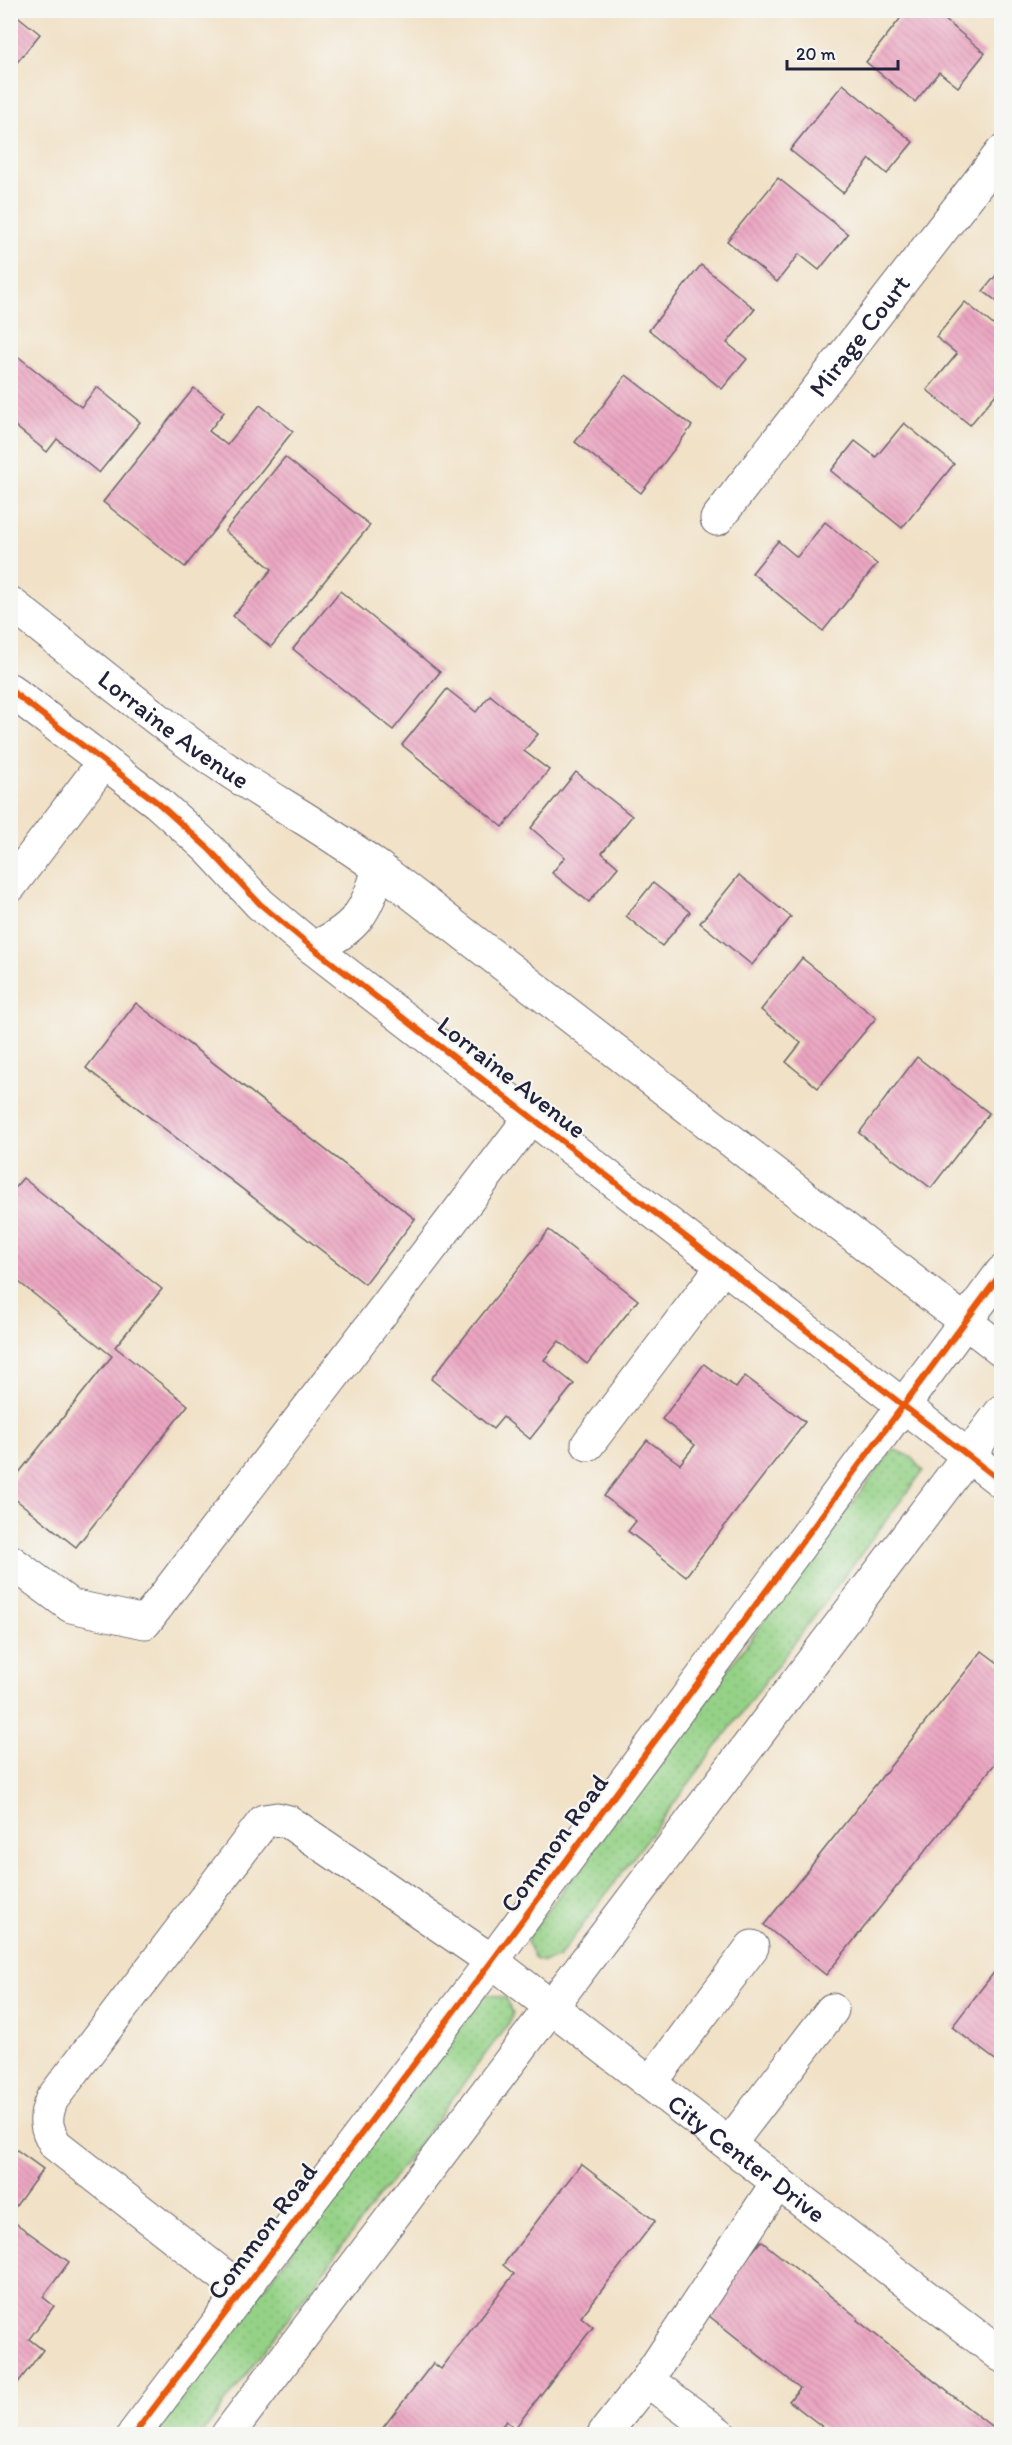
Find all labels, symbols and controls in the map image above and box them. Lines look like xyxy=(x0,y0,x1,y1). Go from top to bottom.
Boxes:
scale bar xyxy=(787,33,898,71)
text: 20 m xyxy=(796,43,836,65)
street label: Mirage Court xyxy=(802,268,917,403)
street label: Lorraine Avenue xyxy=(92,663,255,796)
street label: Lorraine Avenue xyxy=(431,1009,593,1145)
street label: Common Road xyxy=(493,1767,615,1919)
street label: City Center Drive xyxy=(661,2087,832,2230)
street label: Common Road xyxy=(200,2156,324,2306)

